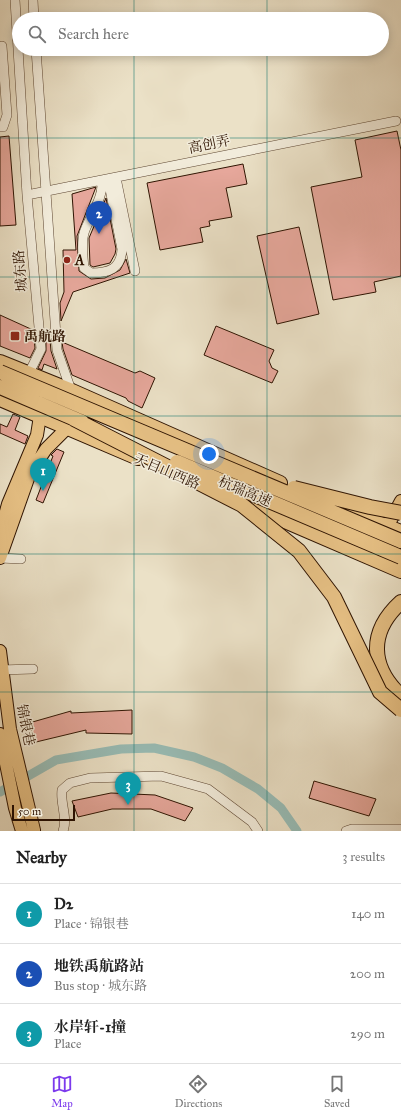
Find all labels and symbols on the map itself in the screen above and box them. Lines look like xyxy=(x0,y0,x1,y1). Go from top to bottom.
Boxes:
street label: 高创弄 xyxy=(187,132,231,157)
pin: 2 xyxy=(86,201,112,234)
street label: 城东路 xyxy=(10,249,31,293)
place label: A xyxy=(74,252,85,269)
marker: A xyxy=(62,255,72,265)
place label: 禹航路 xyxy=(24,328,66,345)
marker: 禹航路 xyxy=(9,330,21,342)
your location xyxy=(199,444,219,464)
street label: 天目山西路 xyxy=(131,450,202,493)
pin: 1 xyxy=(30,458,56,491)
street label: 杭瑞高速 xyxy=(216,473,274,510)
street label: 锦银巷 xyxy=(13,703,38,747)
pin: 3 xyxy=(115,772,141,805)
scale bar xyxy=(12,803,75,822)

